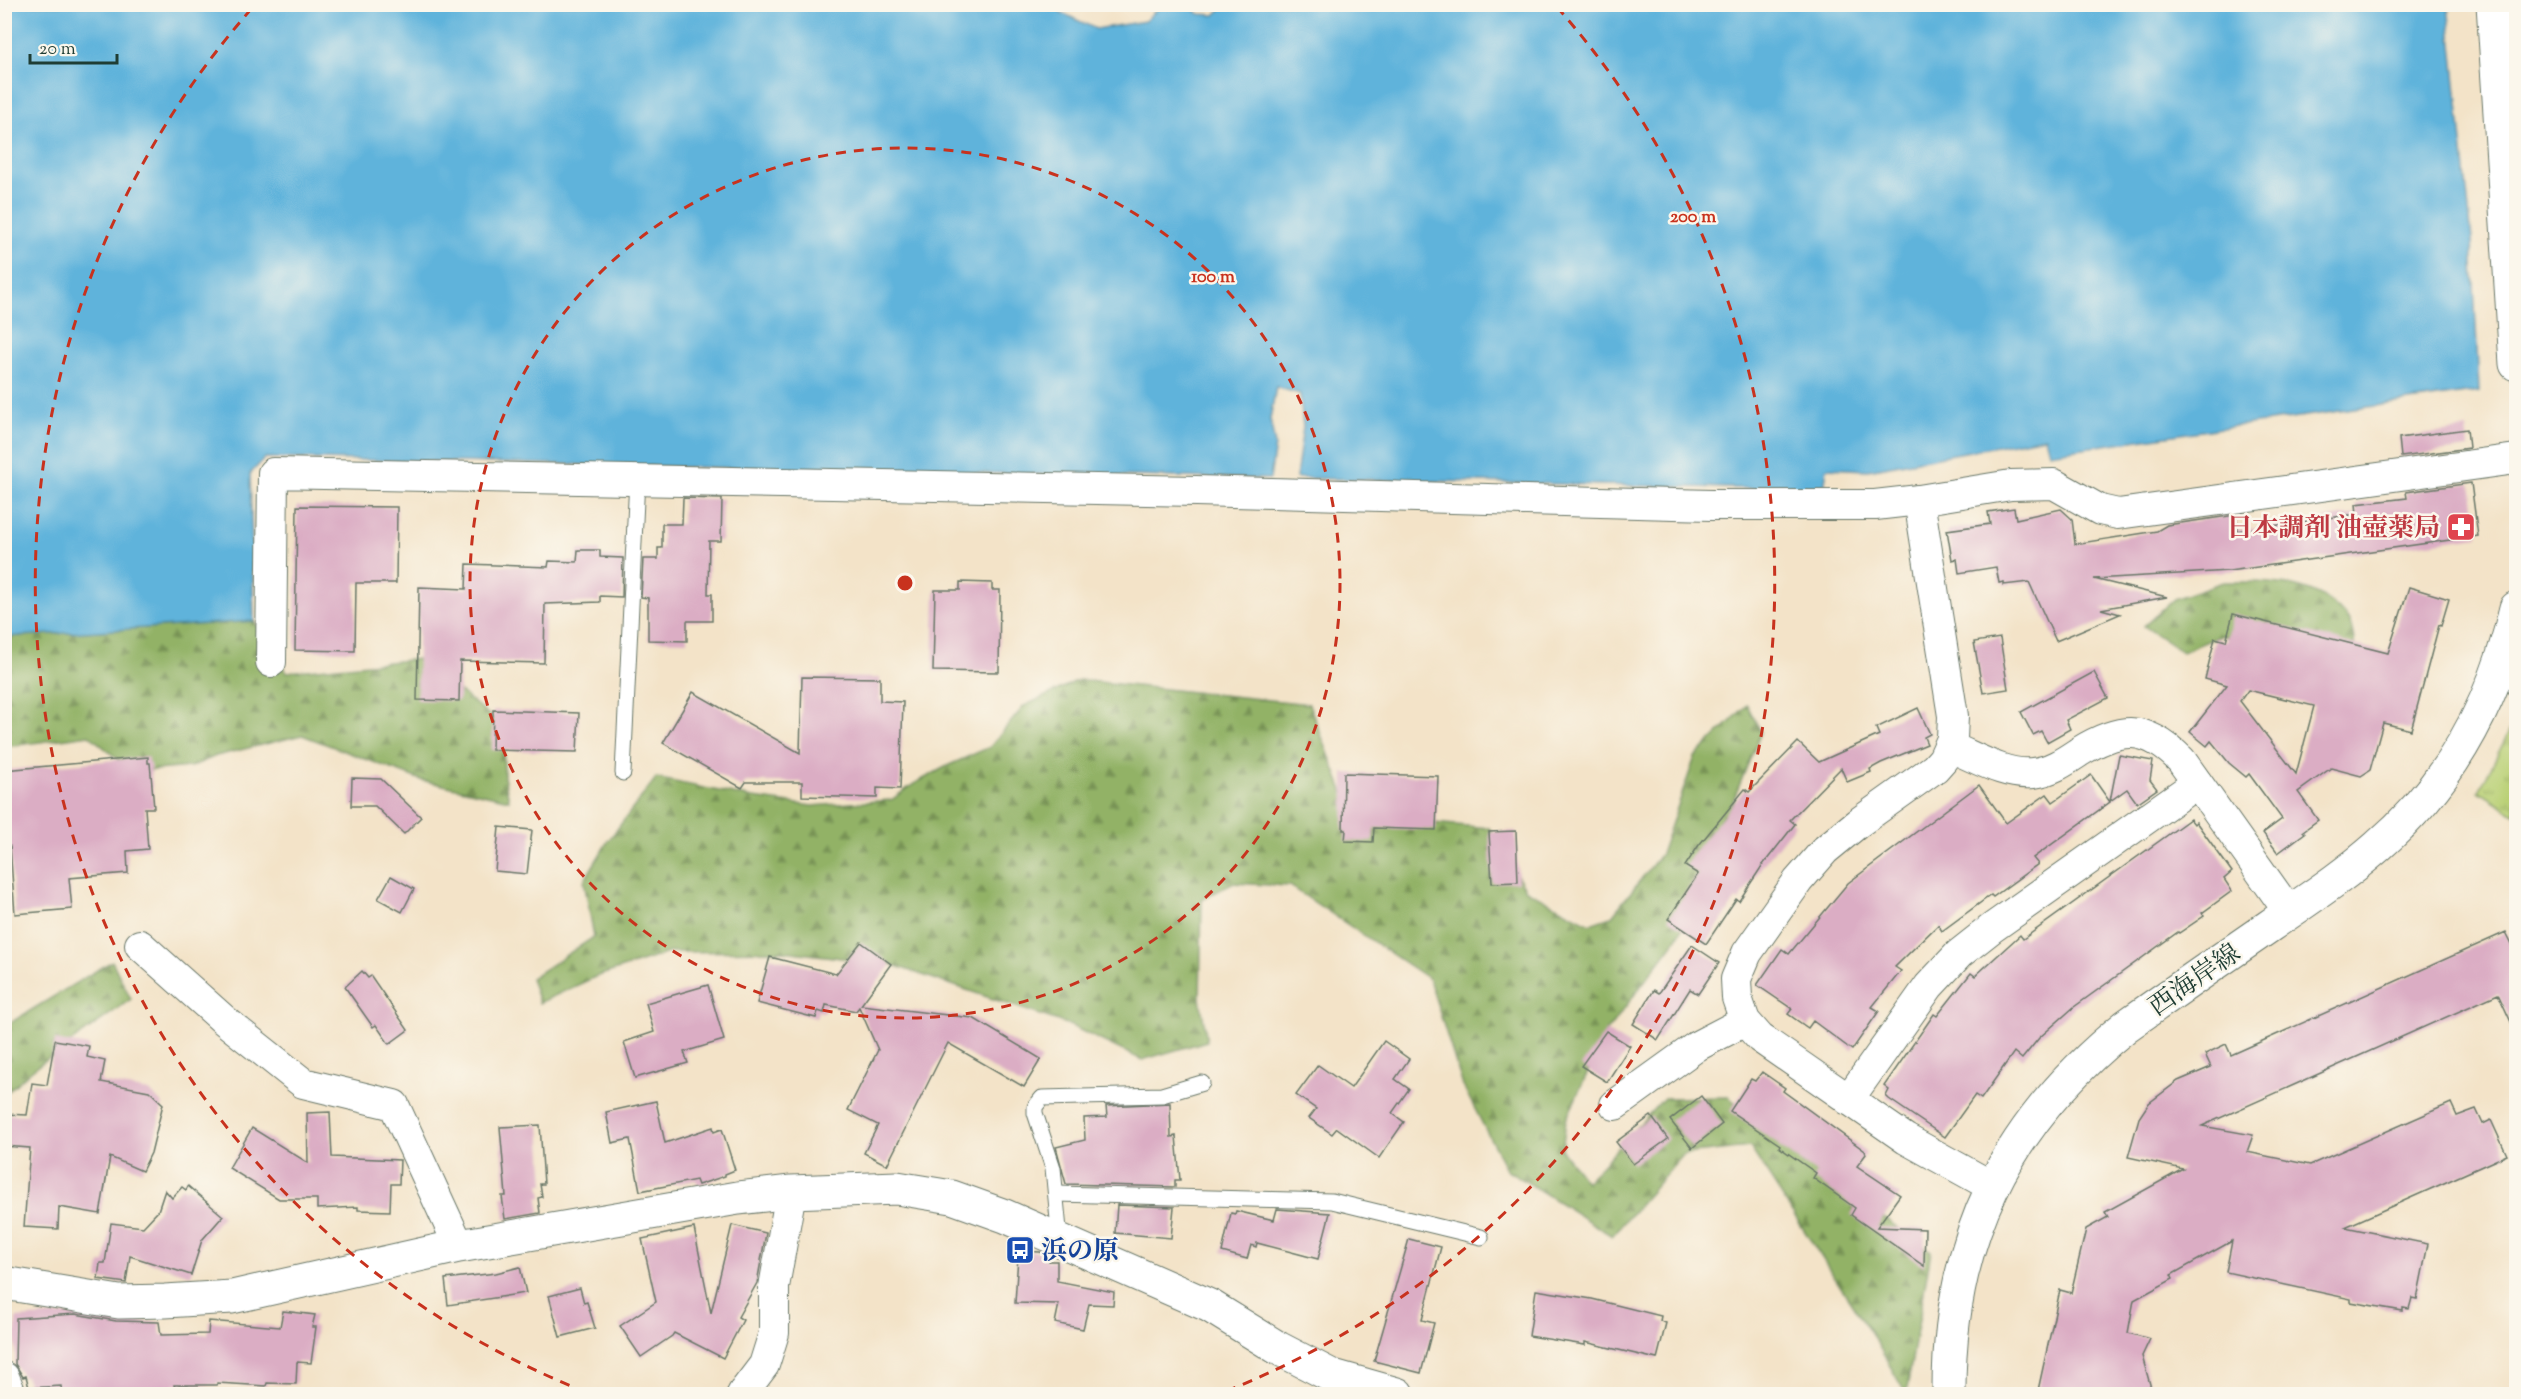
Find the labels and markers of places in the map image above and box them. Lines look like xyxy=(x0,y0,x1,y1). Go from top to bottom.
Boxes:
place label: 日本調剤 油壺薬局 xyxy=(2226,511,2440,548)
pharmacy icon: 日本調剤 油壺薬局 xyxy=(2445,511,2477,543)
centre of rings xyxy=(895,573,915,593)
bus stop icon: 浜の原 xyxy=(1004,1234,1036,1266)
place label: 浜の原 xyxy=(1041,1234,1119,1271)

